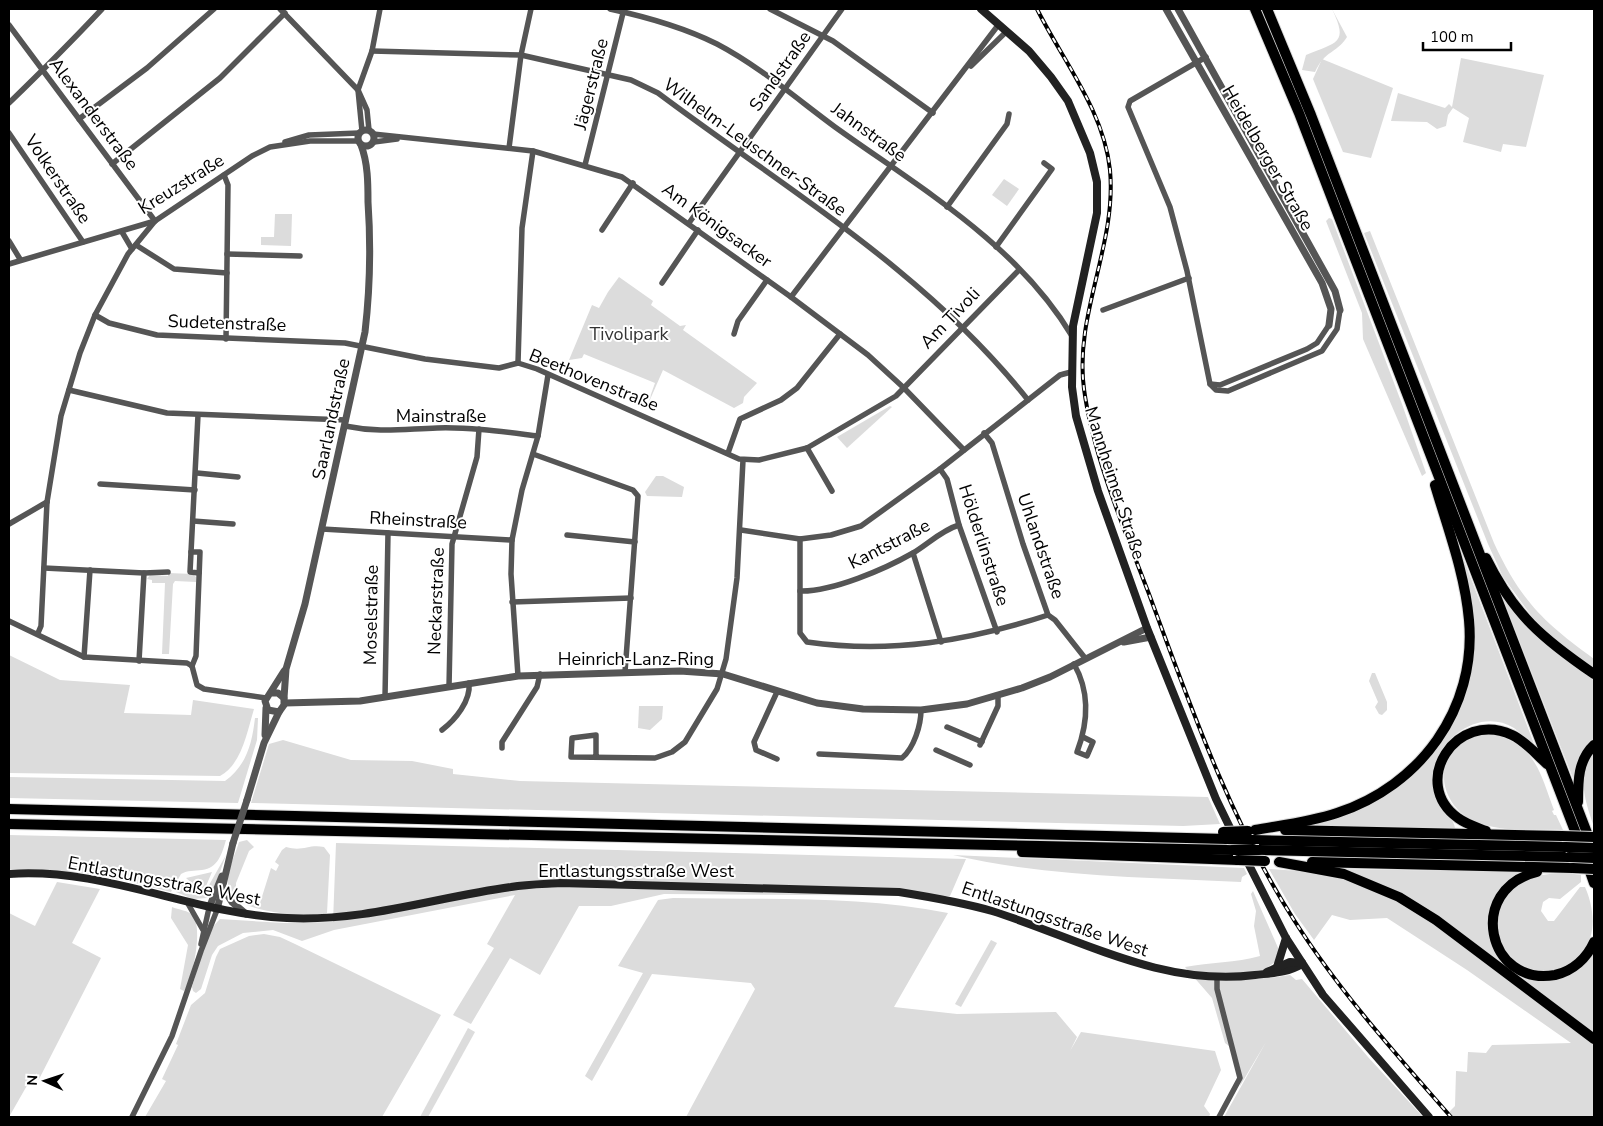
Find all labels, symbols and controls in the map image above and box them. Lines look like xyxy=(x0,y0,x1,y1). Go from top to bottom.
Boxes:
scale bar xyxy=(1423,20,1510,52)
street label: Sandstraße xyxy=(744,26,816,116)
text: 100 m xyxy=(1430,27,1474,47)
street label: Jägerstraße xyxy=(568,36,614,133)
street label: Alexanderstraße xyxy=(44,53,144,175)
street label: Wilhelm-Leuschner-Straße xyxy=(659,72,851,222)
street label: Heidelberger Straße xyxy=(1217,81,1319,235)
street label: Jahnstraße xyxy=(826,96,911,167)
street label: Volkerstraße xyxy=(19,129,97,228)
street label: Kreuzstraße xyxy=(134,148,228,220)
street label: Am Königsacker xyxy=(657,177,777,273)
street label: Am Tivoli xyxy=(915,282,985,354)
street label: Sudetenstraße xyxy=(167,309,287,337)
park label: Tivolipark xyxy=(589,322,670,346)
street label: Beethovenstraße xyxy=(526,343,662,417)
street label: Saarlandstraße xyxy=(306,356,356,482)
street label: Mainstraße xyxy=(396,404,486,428)
street label: Mannheimer Straße xyxy=(1079,404,1151,562)
street label: Hölderlinstraße xyxy=(953,481,1015,609)
street label: Uhlandstraße xyxy=(1012,490,1070,602)
street label: Rheinstraße xyxy=(369,505,467,535)
street label: Kantstraße xyxy=(844,513,934,575)
street label: Neckarstraße xyxy=(422,547,450,655)
street label: Moselstraße xyxy=(358,565,384,665)
street label: Heinrich-Lanz-Ring xyxy=(558,647,714,671)
street label: Entlastungsstraße West xyxy=(66,851,263,912)
street label: Entlastungsstraße West xyxy=(538,859,734,883)
street label: Entlastungsstraße West xyxy=(959,876,1152,962)
north arrow xyxy=(20,1056,70,1106)
text: N xyxy=(23,1075,42,1086)

